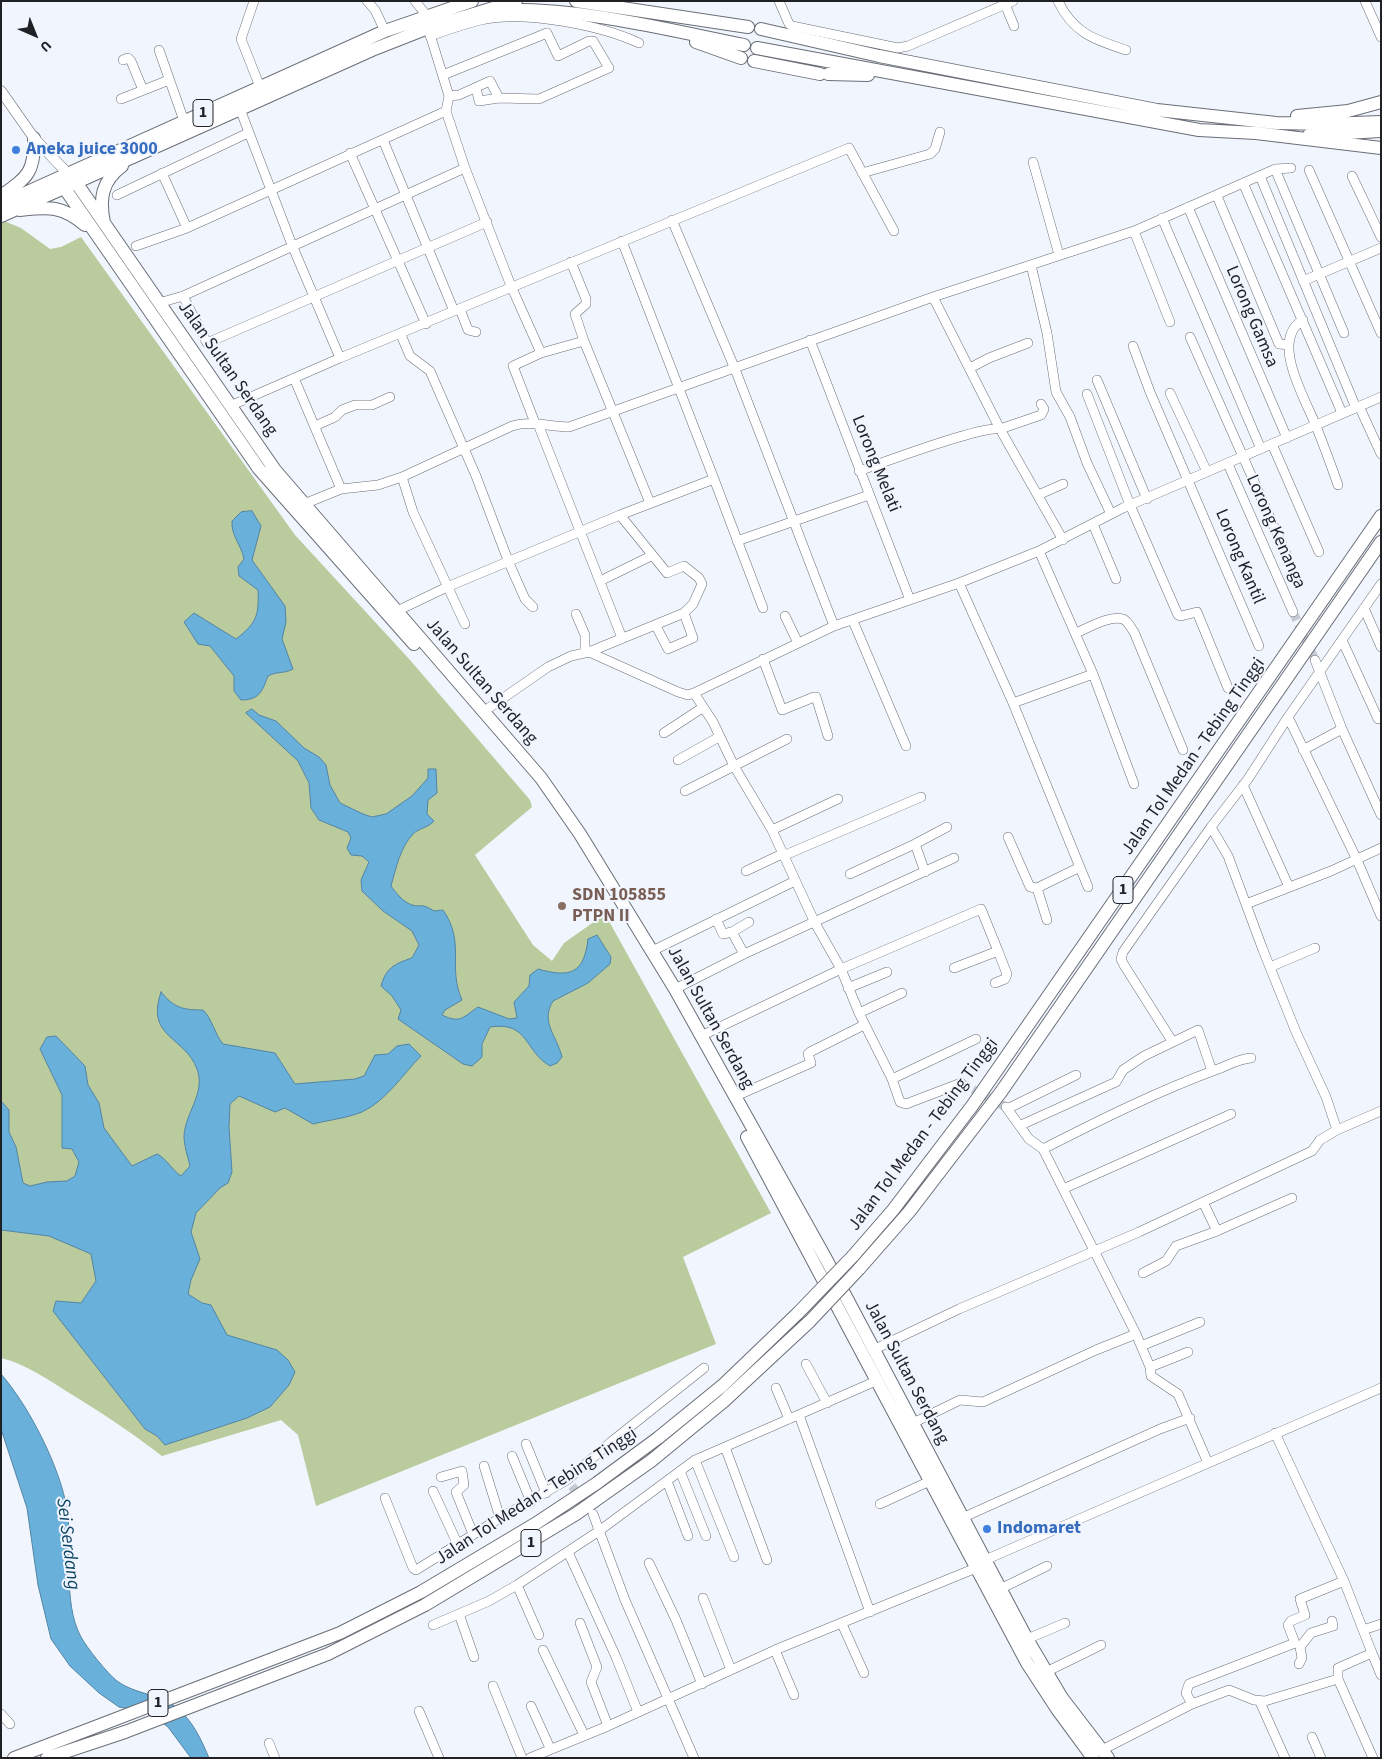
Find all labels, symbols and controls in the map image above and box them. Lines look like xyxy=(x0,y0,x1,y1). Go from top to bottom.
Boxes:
north arrow xyxy=(10,10,60,60)
text: U xyxy=(35,35,56,56)
road number: 1 xyxy=(193,100,213,126)
place label: Aneka juice 3000 xyxy=(26,139,158,161)
marker: Aneka juice 3000 xyxy=(10,144,22,156)
street label: Lorong Gamsa xyxy=(1220,263,1282,371)
street label: Jalan Sultan Serdang xyxy=(172,297,282,441)
street label: Lorong Melati xyxy=(846,412,904,516)
street label: Lorong Kenanga xyxy=(1240,472,1310,592)
street label: Lorong Kantil xyxy=(1209,506,1269,608)
street label: Jalan Sultan Serdang xyxy=(420,615,542,749)
street label: Jalan Tol Medan - Tebing Tinggi xyxy=(1118,654,1270,860)
road number: 1 xyxy=(1113,876,1133,904)
place label: SDN 105855 PTPN II xyxy=(572,885,666,928)
marker: SDN 105855 PTPN II xyxy=(556,900,568,912)
street label: Jalan Sultan Serdang xyxy=(662,943,758,1093)
street label: Jalan Tol Medan - Tebing Tinggi xyxy=(844,1034,1004,1236)
street label: Jalan Sultan Serdang xyxy=(859,1297,953,1449)
street label: Jalan Tol Medan - Tebing Tinggi xyxy=(432,1424,642,1570)
water label: Sei Serdang xyxy=(50,1497,84,1591)
place label: Indomaret xyxy=(997,1518,1081,1540)
marker: Indomaret xyxy=(981,1523,993,1535)
road number: 1 xyxy=(521,1530,541,1556)
road number: 1 xyxy=(148,1690,168,1716)

